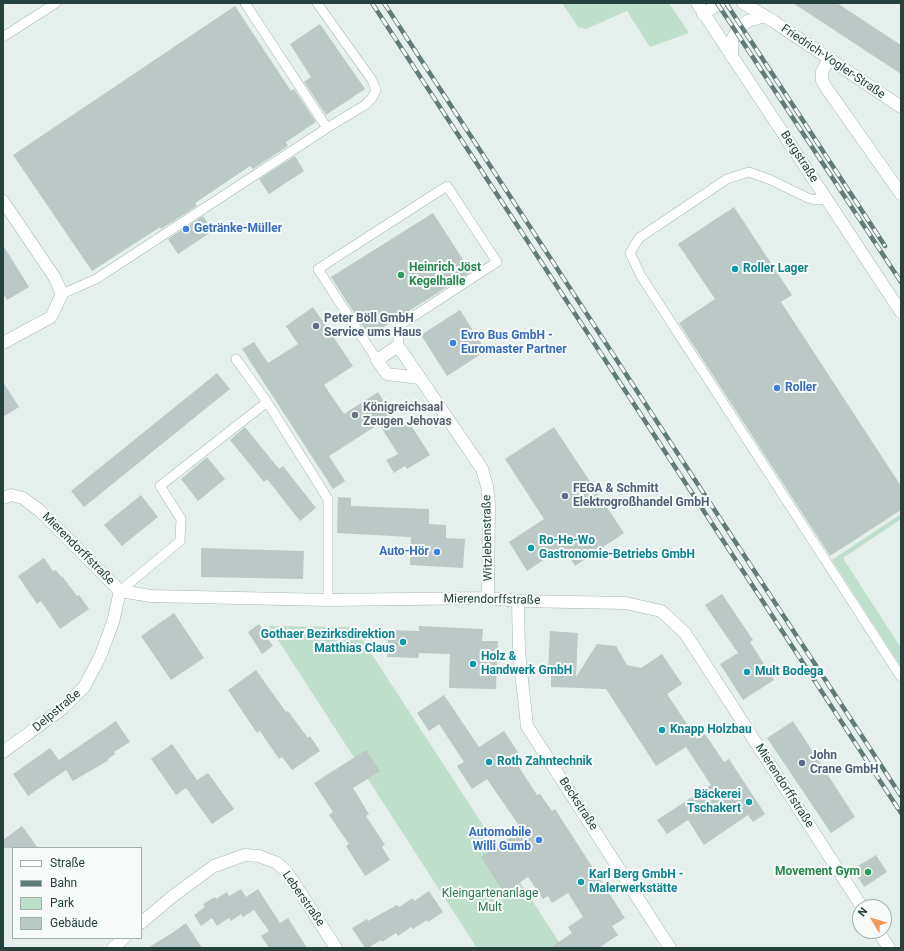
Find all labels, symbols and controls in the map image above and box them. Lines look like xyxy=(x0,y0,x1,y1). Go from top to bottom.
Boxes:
street label: Friedrich-Vogler-Straße xyxy=(778,22,888,102)
street label: Bergstraße xyxy=(777,129,821,185)
place label: Getränke-Müller xyxy=(194,222,282,236)
marker: Getränke-Müller xyxy=(181,224,191,234)
place label: Heinrich Jöst Kegelhalle xyxy=(409,261,481,289)
place label: Roller Lager xyxy=(743,262,808,276)
marker: Roller Lager xyxy=(730,264,740,274)
marker: Heinrich Jöst Kegelhalle xyxy=(396,270,406,280)
place label: Peter Böll GmbH Service ums Haus xyxy=(324,312,421,340)
marker: Peter Böll GmbH Service ums Haus xyxy=(311,321,321,331)
place label: Evro Bus GmbH - Euromaster Partner xyxy=(461,329,567,357)
marker: Evro Bus GmbH - Euromaster Partner xyxy=(448,338,458,348)
place label: Roller xyxy=(785,381,817,395)
marker: Roller xyxy=(772,383,782,393)
place label: Königreichsaal Zeugen Jehovas xyxy=(363,401,452,429)
marker: Königreichsaal Zeugen Jehovas xyxy=(350,410,360,420)
place label: FEGA & Schmitt Elektrogroßhandel GmbH xyxy=(573,482,709,510)
marker: FEGA & Schmitt Elektrogroßhandel GmbH xyxy=(560,491,570,501)
street label: Witzlebenstraße xyxy=(480,495,496,581)
street label: Mierendorffstraße xyxy=(39,510,117,588)
place label: Ro-He-Wo Gastronomie-Betriebs GmbH xyxy=(539,534,695,562)
marker: Ro-He-Wo Gastronomie-Betriebs GmbH xyxy=(526,543,536,553)
place label: Auto-Hör xyxy=(379,545,429,559)
marker: Auto-Hör xyxy=(432,547,442,557)
street label: Mierendorffstraße xyxy=(443,592,541,608)
place label: Gothaer Bezirksdirektion Matthias Claus xyxy=(261,628,395,656)
marker: Gothaer Bezirksdirektion Matthias Claus xyxy=(398,637,408,647)
place label: Holz & Handwerk GmbH xyxy=(481,650,572,678)
marker: Holz & Handwerk GmbH xyxy=(468,659,478,669)
place label: Mult Bodega xyxy=(755,665,823,679)
marker: Mult Bodega xyxy=(742,667,752,677)
street label: Delpstraße xyxy=(30,687,84,735)
place label: Knapp Holzbau xyxy=(670,723,752,737)
marker: Knapp Holzbau xyxy=(657,725,667,735)
street label: Mierendorffstraße xyxy=(752,741,816,831)
place label: John Crane GmbH xyxy=(810,749,878,777)
place label: Roth Zahntechnik xyxy=(497,755,592,769)
marker: Roth Zahntechnik xyxy=(484,757,494,767)
marker: John Crane GmbH xyxy=(797,758,807,768)
street label: Beckstraße xyxy=(556,775,600,833)
place label: Bäckerei Tschakert xyxy=(687,788,741,816)
marker: Bäckerei Tschakert xyxy=(744,797,754,807)
place label: Automobile Willi Gumb xyxy=(469,826,531,854)
marker: Automobile Willi Gumb xyxy=(534,835,544,845)
legend xyxy=(12,847,142,939)
text: Straße xyxy=(50,856,85,870)
place label: Movement Gym xyxy=(775,865,860,879)
marker: Movement Gym xyxy=(863,867,873,877)
place label: Karl Berg GmbH - Malerwerkstätte xyxy=(589,868,683,896)
street label: Leberstraße xyxy=(279,869,327,929)
text: Bahn xyxy=(50,876,77,890)
marker: Karl Berg GmbH - Malerwerkstätte xyxy=(576,877,586,887)
park label: Kleingartenanlage Mult xyxy=(442,887,538,915)
text: Park xyxy=(50,896,74,910)
north arrow xyxy=(852,899,892,939)
text: N xyxy=(855,905,870,919)
text: Gebäude xyxy=(50,916,98,930)

